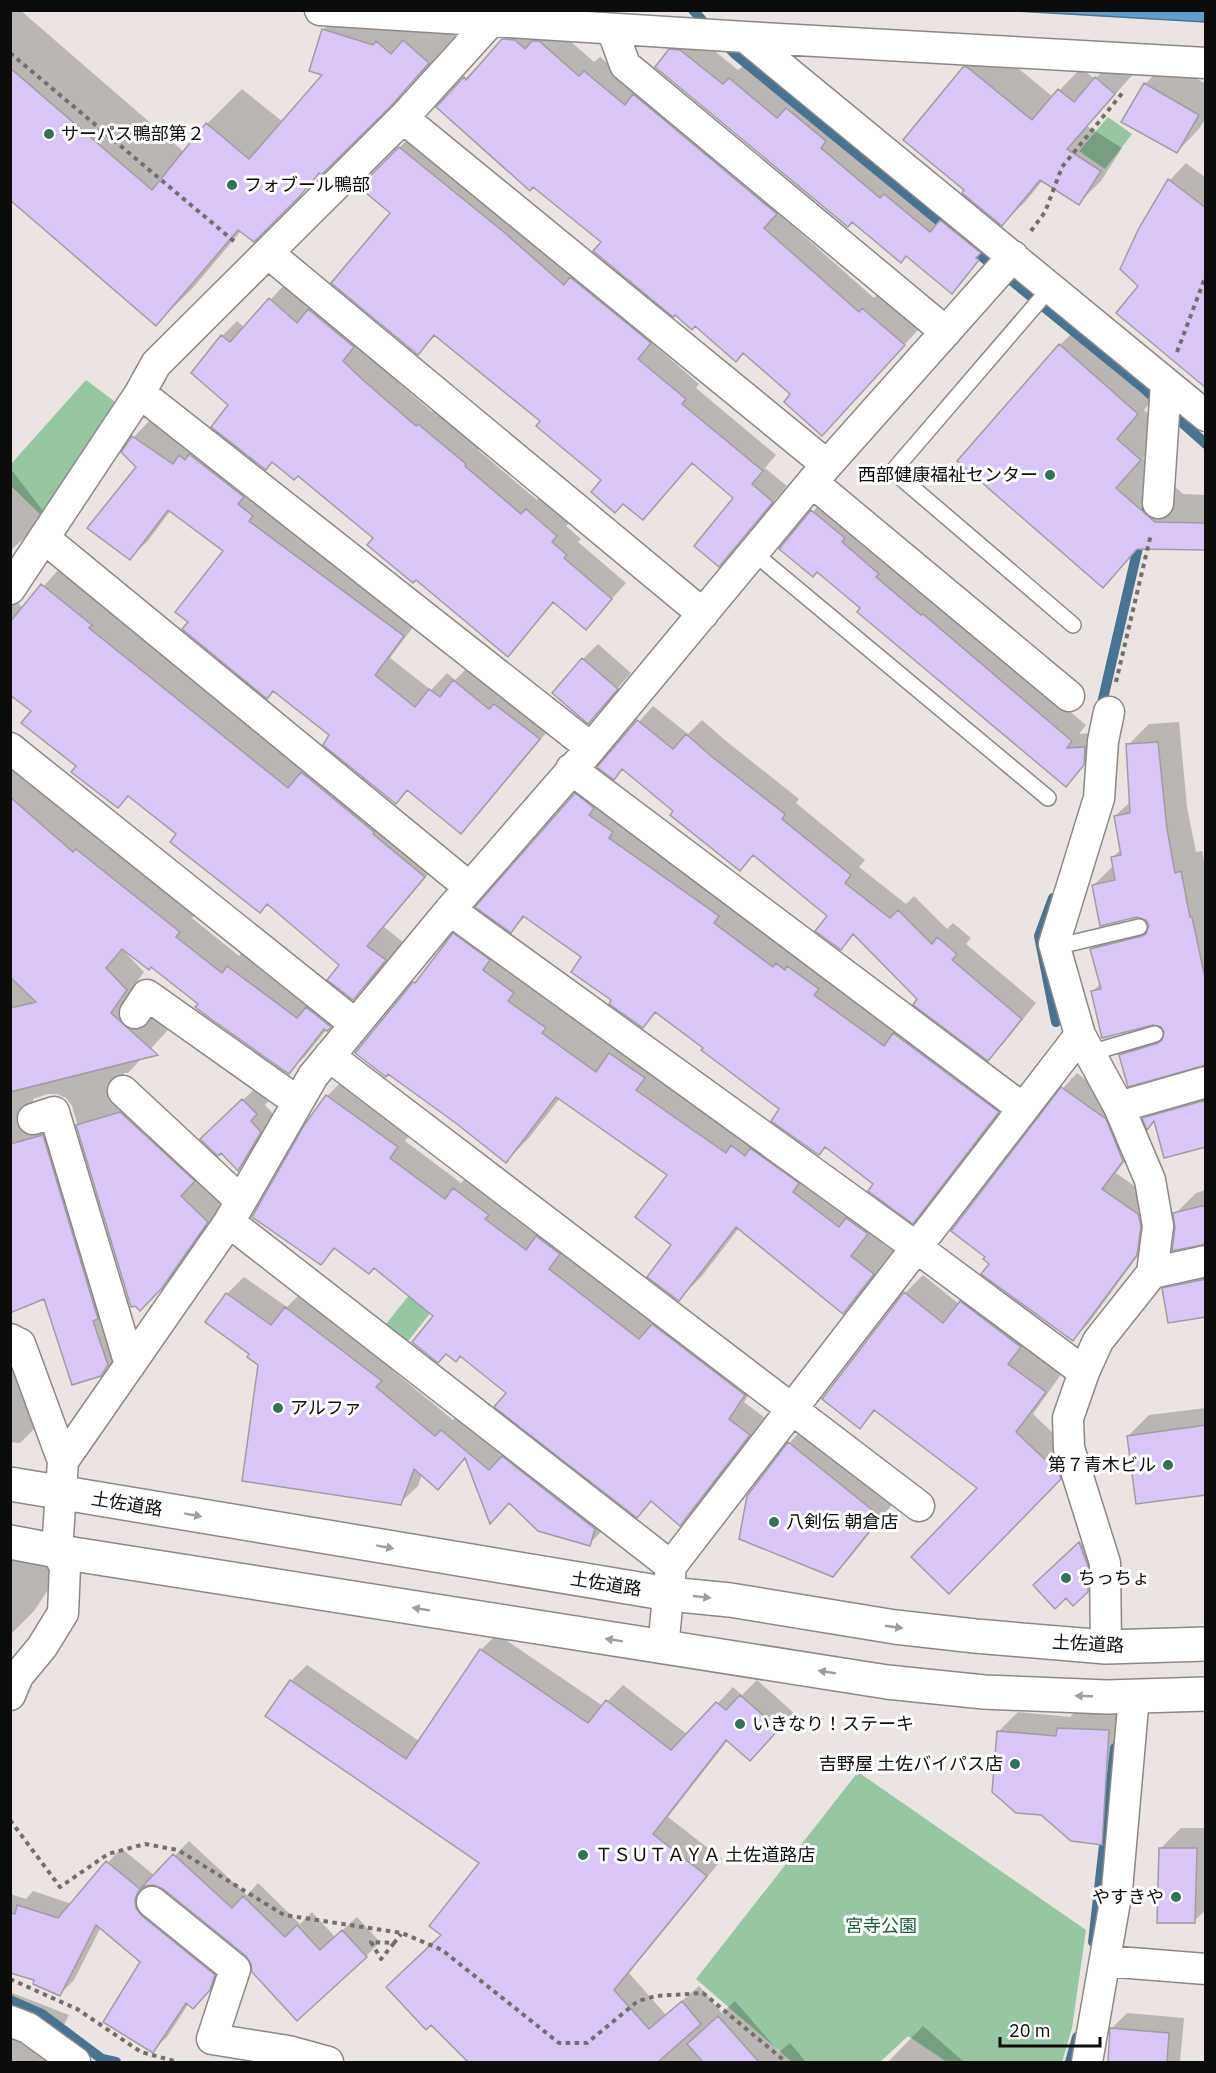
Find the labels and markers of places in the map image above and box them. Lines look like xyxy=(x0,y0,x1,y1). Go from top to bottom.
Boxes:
place label: サーパス鴨部第２ xyxy=(61,122,205,145)
marker: サーパス鴨部第２ xyxy=(42,127,56,141)
place label: フォブール鴨部 xyxy=(244,173,370,196)
marker: フォブール鴨部 xyxy=(225,178,239,192)
place label: 西部健康福祉センター xyxy=(858,463,1038,486)
marker: 西部健康福祉センター xyxy=(1043,468,1057,482)
place label: アルファ xyxy=(290,1396,362,1419)
marker: アルファ xyxy=(271,1401,285,1415)
place label: 第７青木ビル xyxy=(1048,1453,1156,1476)
marker: 第７青木ビル xyxy=(1161,1458,1175,1472)
place label: 八剣伝 朝倉店 xyxy=(786,1510,898,1533)
marker: 八剣伝 朝倉店 xyxy=(767,1515,781,1529)
place label: ちっちょ xyxy=(1078,1566,1150,1589)
marker: ちっちょ xyxy=(1059,1571,1073,1585)
place label: いきなり！ステーキ xyxy=(752,1712,914,1735)
marker: いきなり！ステーキ xyxy=(733,1717,747,1731)
place label: 吉野屋 土佐バイパス店 xyxy=(819,1752,1003,1775)
marker: 吉野屋 土佐バイパス店 xyxy=(1008,1757,1022,1771)
place label: ＴＳＵＴＡＹＡ 土佐道路店 xyxy=(595,1843,815,1866)
marker: ＴＳＵＴＡＹＡ 土佐道路店 xyxy=(576,1848,590,1862)
place label: やすきや xyxy=(1092,1885,1164,1908)
marker: やすきや xyxy=(1169,1890,1183,1904)

